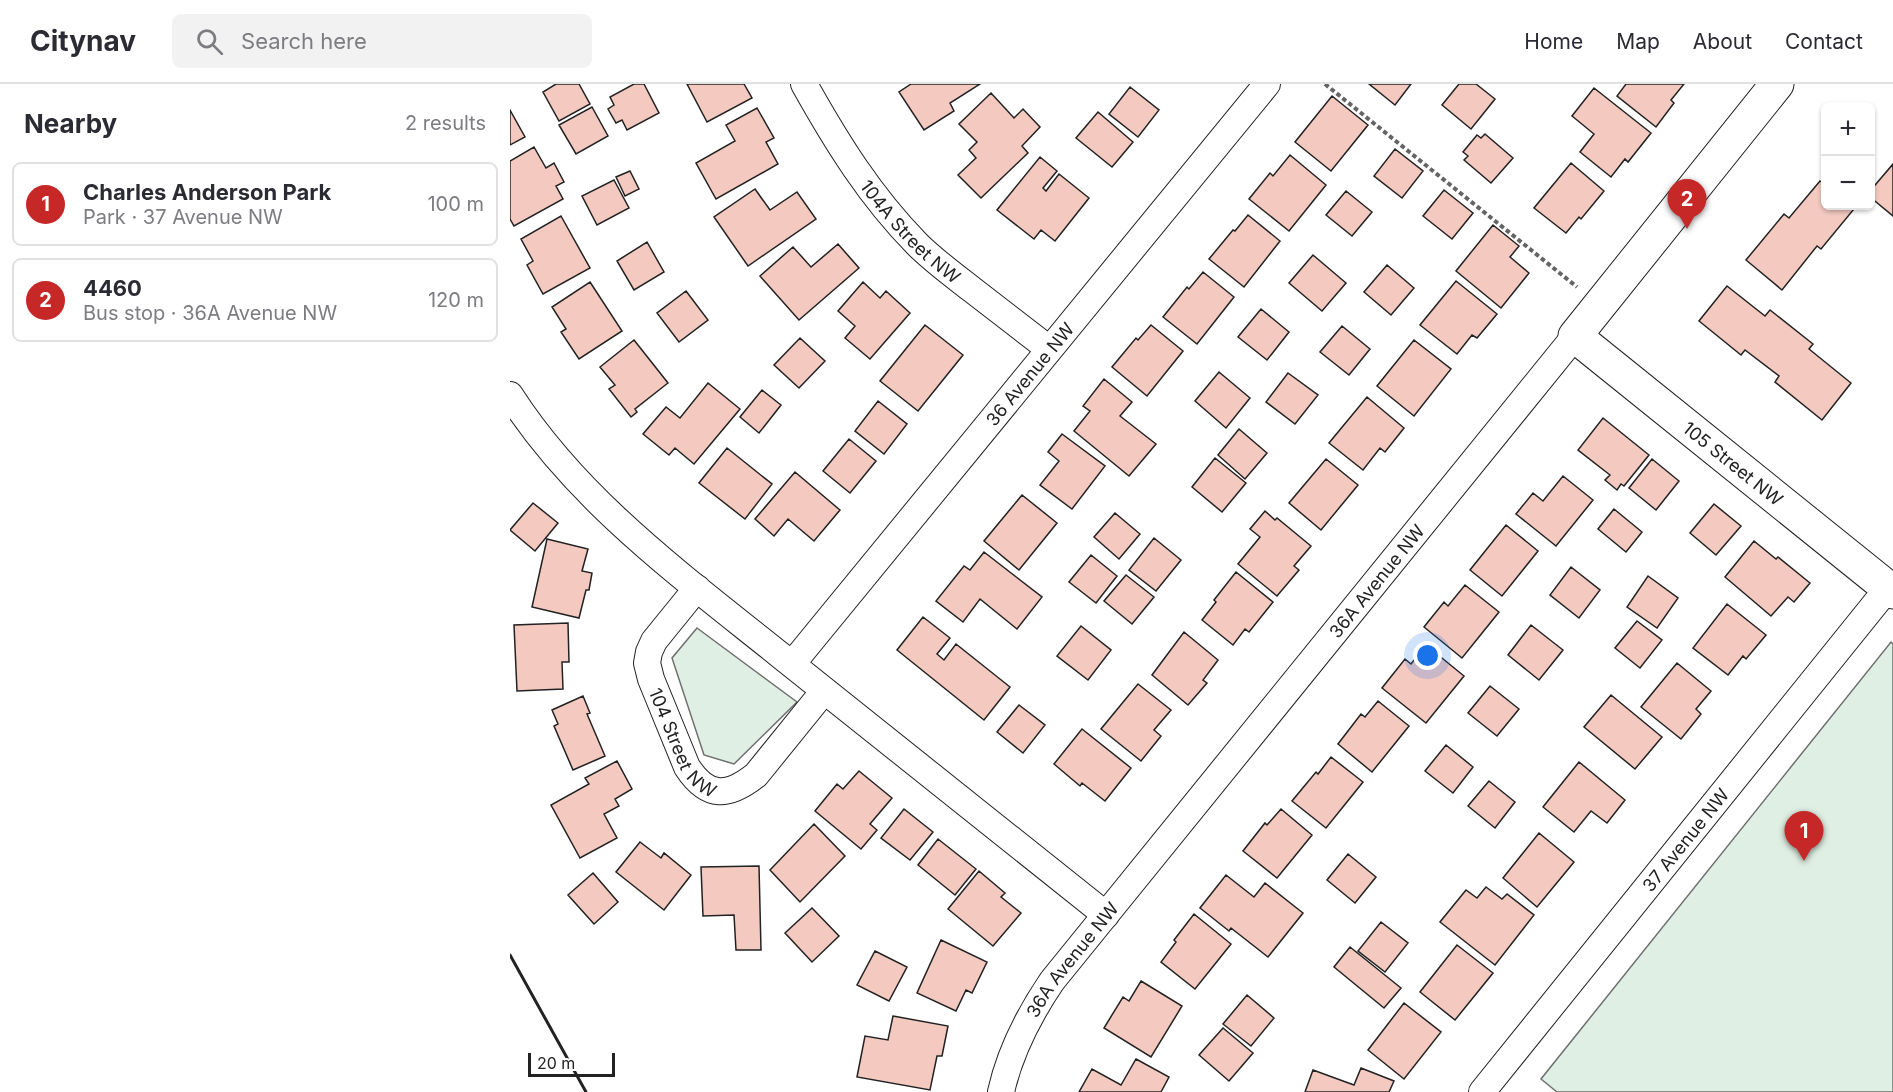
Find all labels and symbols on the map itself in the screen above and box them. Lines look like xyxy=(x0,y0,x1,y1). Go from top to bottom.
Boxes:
street label: 104A Street NW xyxy=(857,176,965,287)
pin: 2 xyxy=(1668,180,1706,229)
street label: 36 Avenue NW xyxy=(981,318,1078,430)
street label: 105 Street NW xyxy=(1679,417,1787,510)
street label: 36A Avenue NW xyxy=(1324,520,1429,642)
your location xyxy=(1413,641,1442,670)
street label: 104 Street NW xyxy=(645,685,720,801)
street label: 37 Avenue NW xyxy=(1638,784,1733,895)
pin: 1 xyxy=(1784,812,1824,861)
street label: 36A Avenue NW xyxy=(1022,897,1123,1021)
scale bar xyxy=(528,1050,615,1078)

